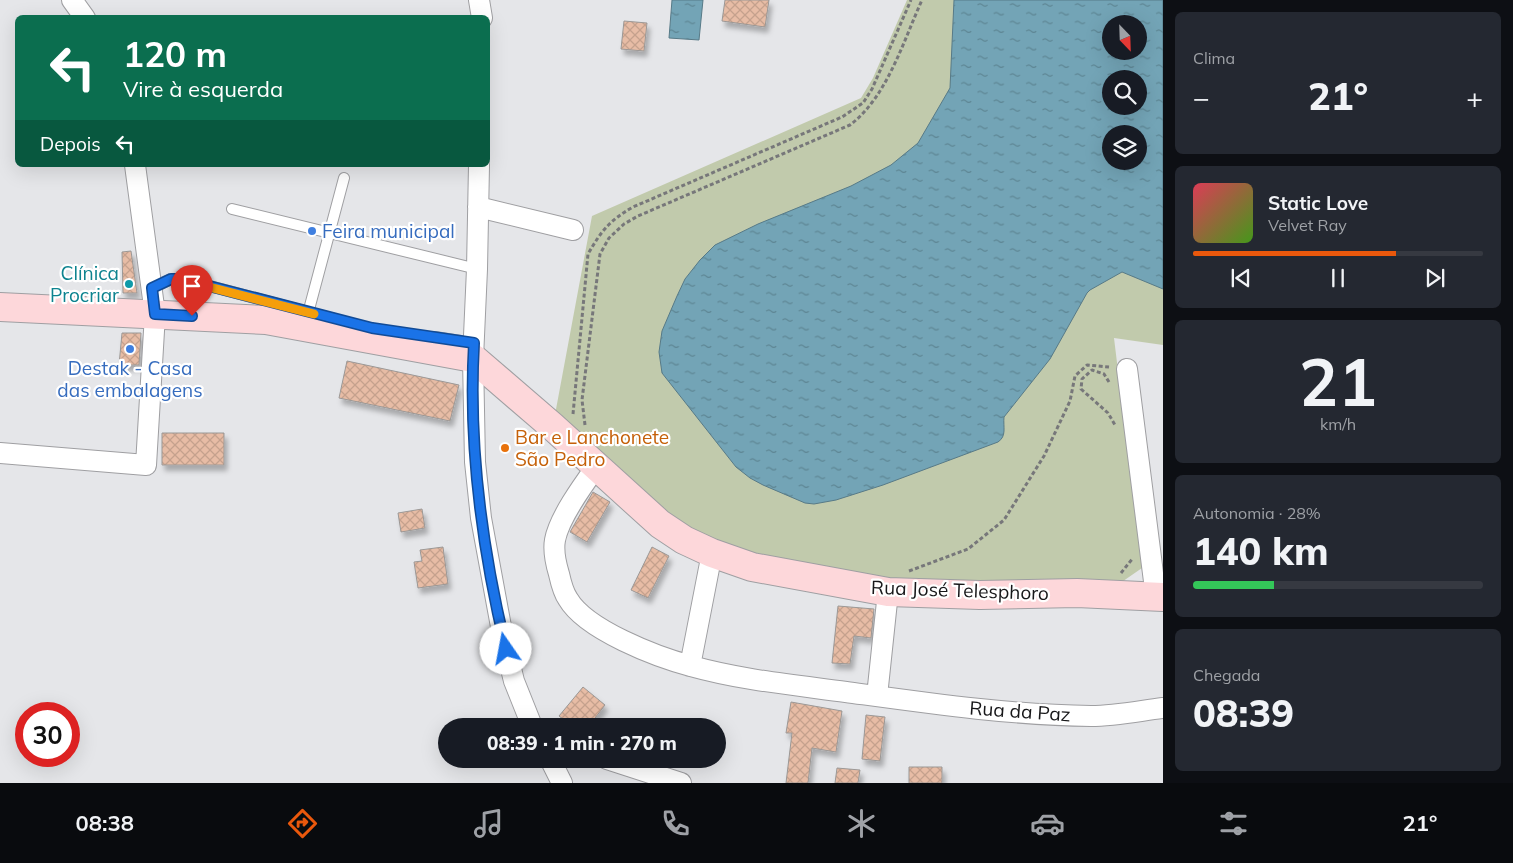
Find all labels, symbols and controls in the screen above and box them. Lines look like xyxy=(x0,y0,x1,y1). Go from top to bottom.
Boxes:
north arrow xyxy=(1102,15,1148,60)
map controls xyxy=(1102,15,1147,170)
text: 120 m xyxy=(123,32,227,76)
icon: left xyxy=(40,35,105,100)
text: Clima xyxy=(1193,48,1235,68)
button: search xyxy=(1102,70,1147,115)
text: 21° xyxy=(1308,72,1368,120)
text: Vire à esquerda xyxy=(123,75,283,103)
text: − xyxy=(1193,80,1210,115)
text: + xyxy=(1466,80,1483,115)
button: layers xyxy=(1102,125,1147,170)
icon: left xyxy=(111,130,139,158)
text: Depois xyxy=(40,132,101,156)
text: Static Love xyxy=(1268,191,1368,215)
text: Velvet Ray xyxy=(1268,215,1347,235)
place label: Feira municipal xyxy=(322,219,455,243)
marker: Feira municipal xyxy=(306,225,318,237)
place label: Clínica Procriar xyxy=(50,261,119,307)
icon: previous xyxy=(1227,264,1255,292)
icon: pause xyxy=(1324,264,1352,292)
icon: next xyxy=(1421,264,1449,292)
pin xyxy=(171,265,213,316)
icon: arrive xyxy=(178,272,206,300)
marker: Clínica Procriar xyxy=(123,278,135,290)
text: 21 xyxy=(1299,341,1377,422)
marker: Destak - Casa das embalagens xyxy=(124,343,136,355)
place label: Destak - Casa das embalagens xyxy=(57,356,203,402)
text: km/h xyxy=(1320,414,1356,434)
place label: Bar e Lanchonete São Pedro xyxy=(515,425,669,471)
marker: Bar e Lanchonete São Pedro xyxy=(499,442,511,454)
text: Autonomia · 28% xyxy=(1193,503,1321,523)
text: 140 km xyxy=(1193,527,1329,575)
street label: Rua José Telesphoro xyxy=(871,575,1049,605)
position arrow xyxy=(479,622,531,674)
text: Chegada xyxy=(1193,665,1260,685)
text: 08:39 xyxy=(1193,689,1294,737)
street label: Rua da Paz xyxy=(969,695,1072,727)
speed limit sign: 30 xyxy=(15,702,80,767)
text: 08:39 · 1 min · 270 m xyxy=(487,731,677,755)
icon: directions xyxy=(285,806,320,841)
icon: music xyxy=(471,806,506,841)
icon: phone xyxy=(658,806,693,841)
icon: climate xyxy=(844,806,879,841)
icon: car xyxy=(1030,806,1065,841)
icon: filters xyxy=(1216,806,1251,841)
text: 08:38 xyxy=(76,809,134,837)
text: 21° xyxy=(1403,809,1437,837)

